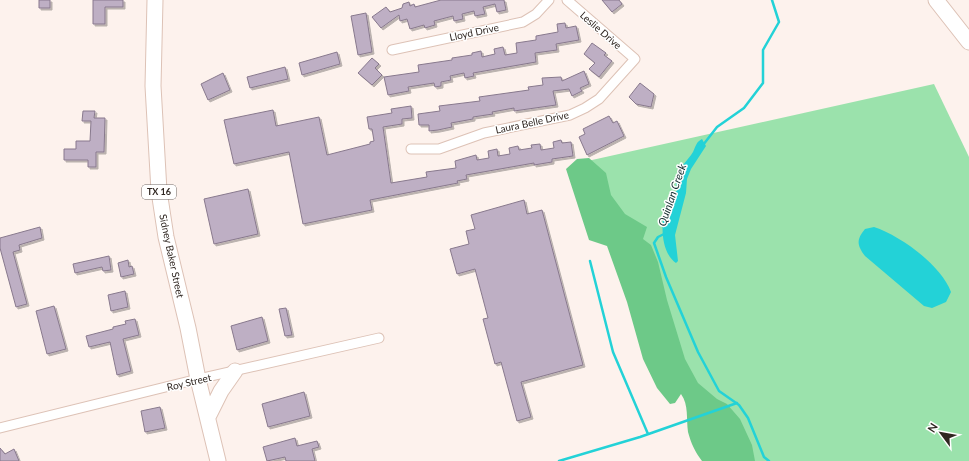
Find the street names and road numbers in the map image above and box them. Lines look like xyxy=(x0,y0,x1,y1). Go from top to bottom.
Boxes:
street label: Leslie Drive xyxy=(578,9,624,51)
street label: Lloyd Drive xyxy=(448,21,500,43)
street label: Laura Belle Drive xyxy=(494,108,570,136)
road number: TX 16 xyxy=(142,185,176,199)
street label: Sidney Baker Street xyxy=(157,213,187,299)
street label: Roy Street xyxy=(166,371,213,393)

